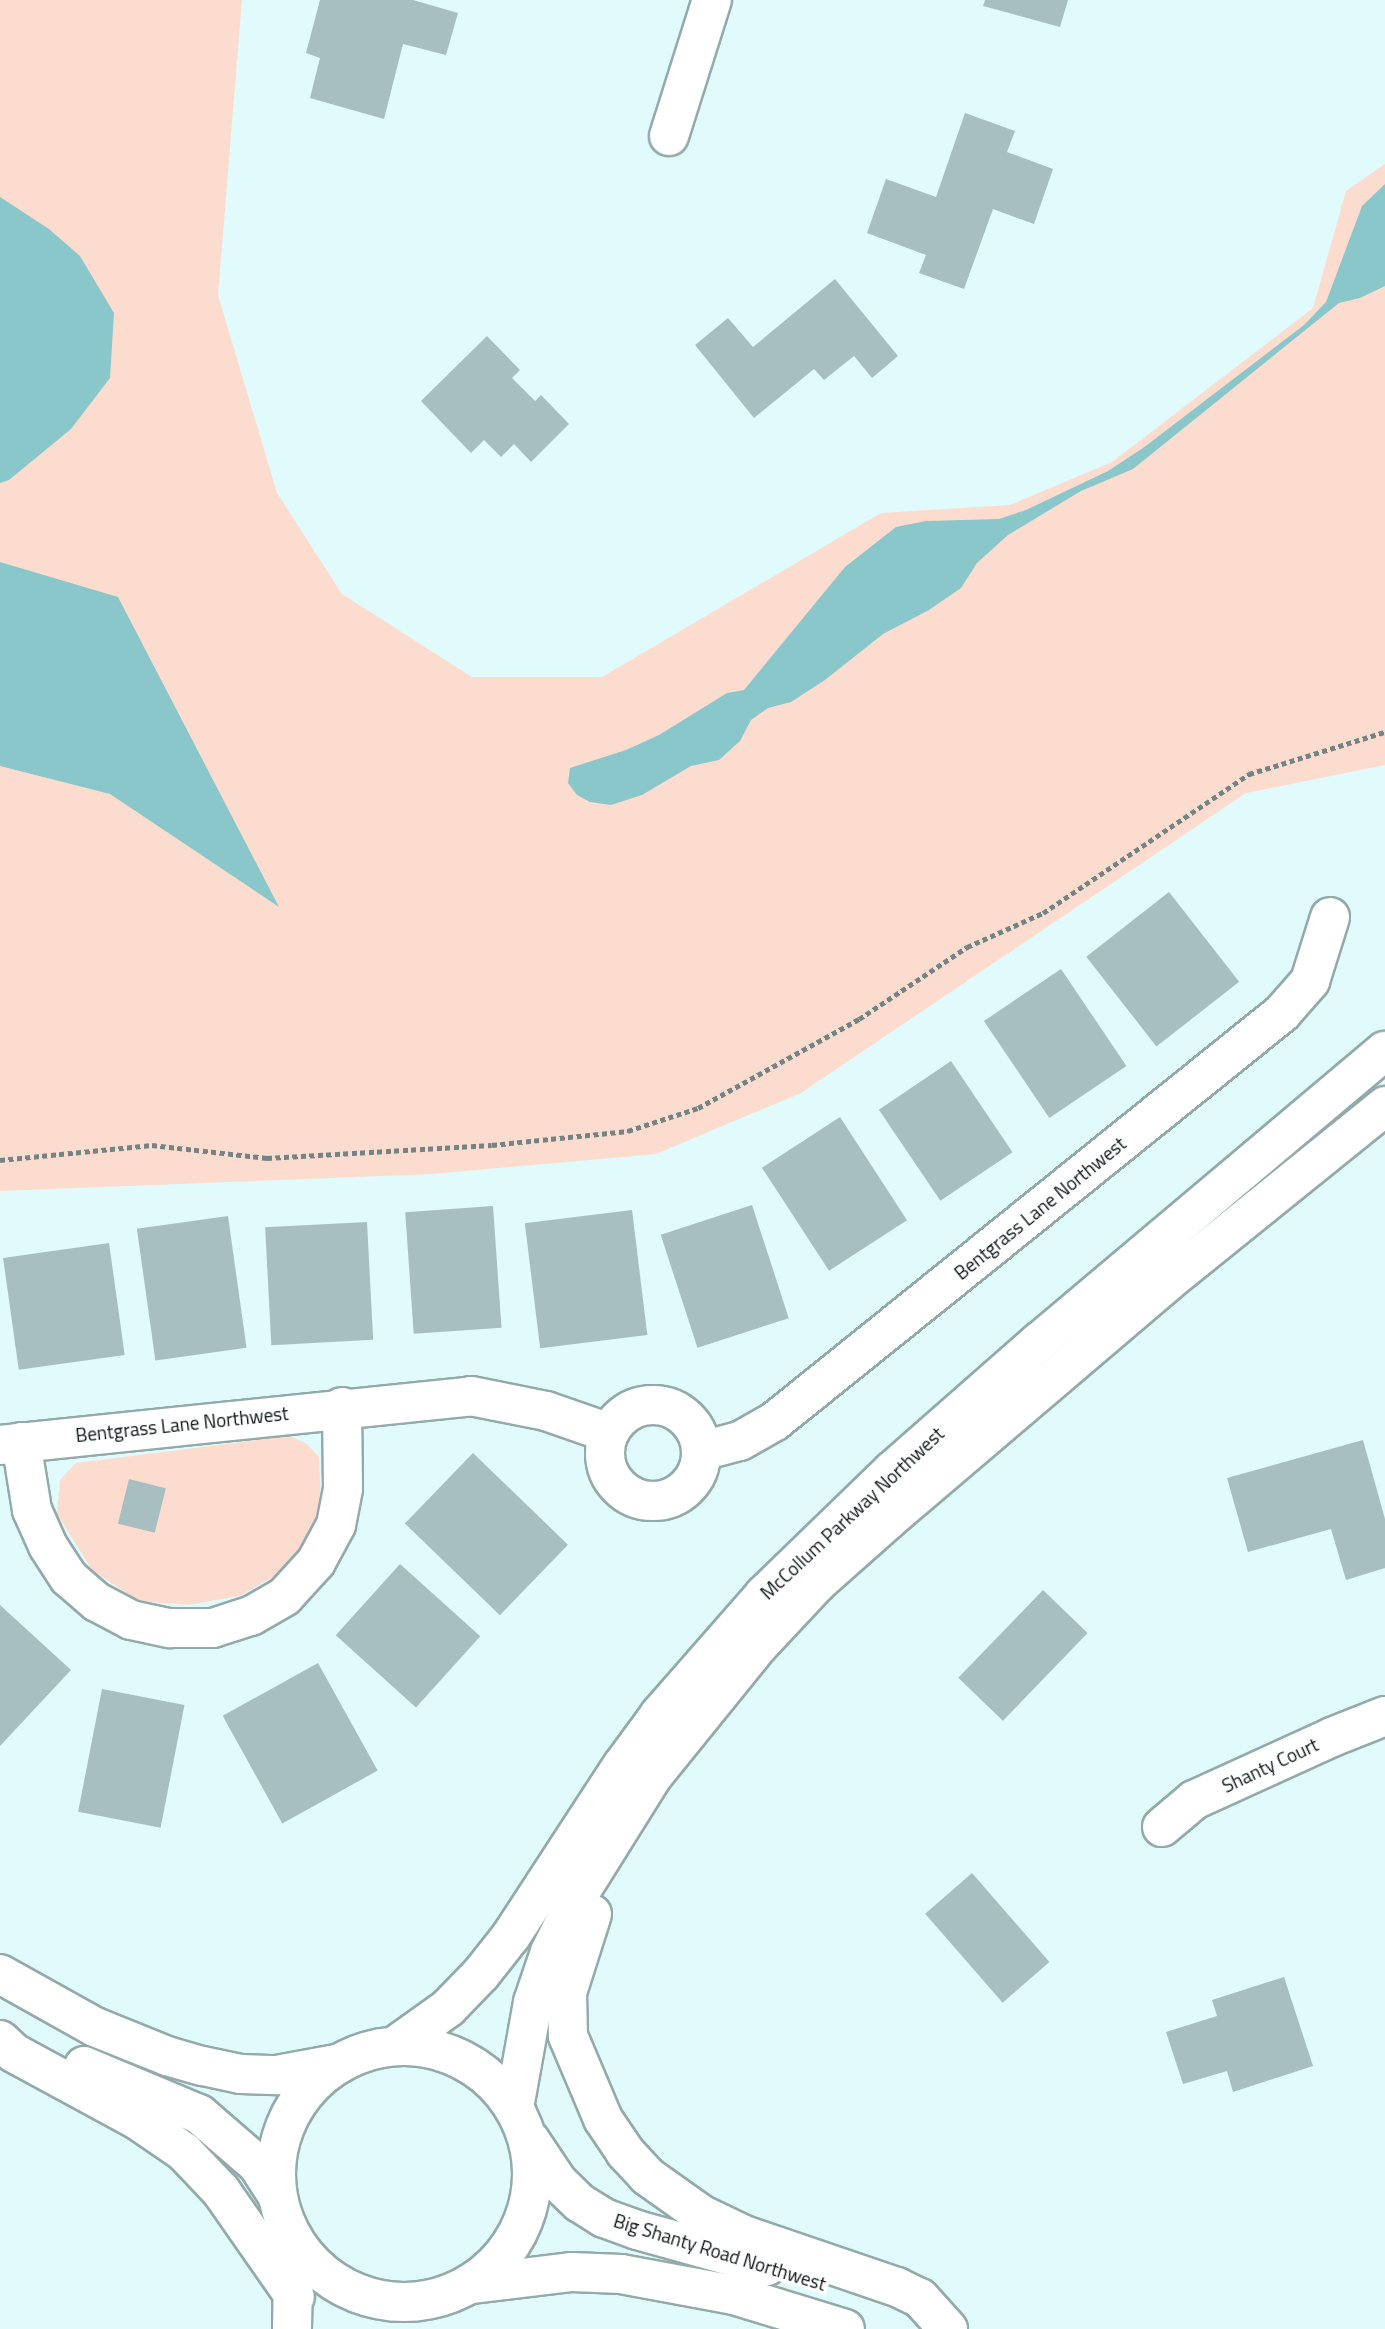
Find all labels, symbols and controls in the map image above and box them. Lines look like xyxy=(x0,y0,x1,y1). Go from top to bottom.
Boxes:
street label: Bentgrass Lane Northwest xyxy=(950,1132,1130,1284)
street label: Bentgrass Lane Northwest xyxy=(74,1401,290,1447)
street label: McCollum Parkway Northwest xyxy=(756,1422,948,1604)
street label: Shanty Court xyxy=(1218,1733,1322,1797)
street label: Big Shanty Road Northwest xyxy=(611,2209,829,2295)

